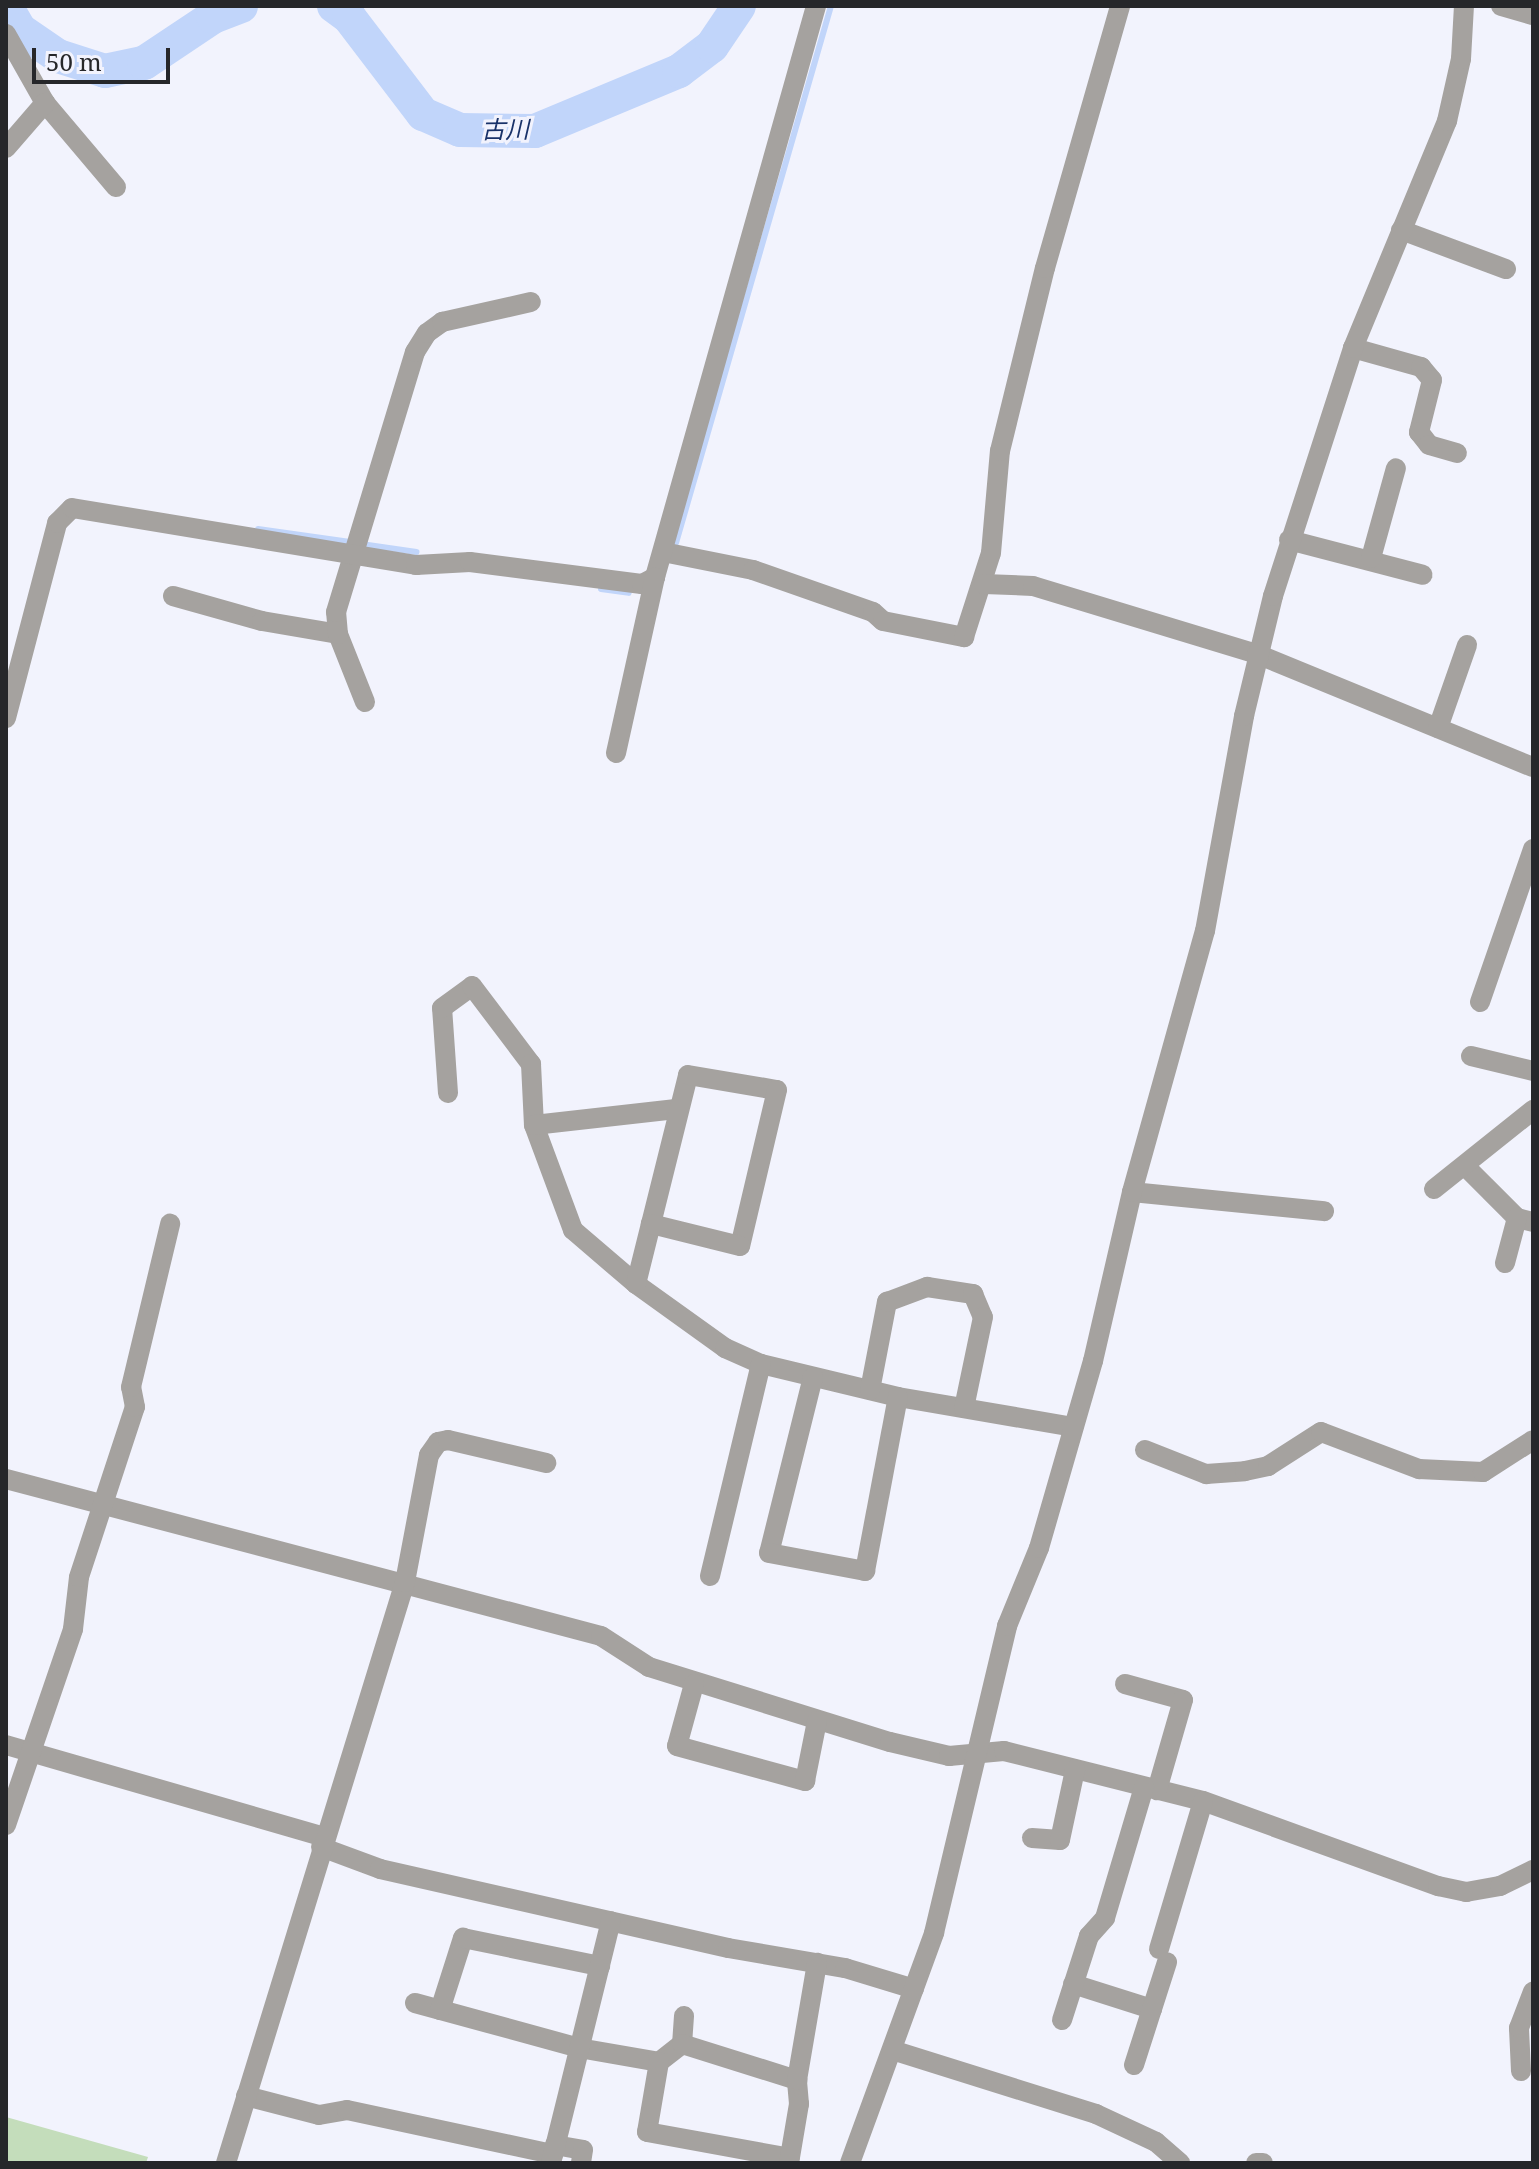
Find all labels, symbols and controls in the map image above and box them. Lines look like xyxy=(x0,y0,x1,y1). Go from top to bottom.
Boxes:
scale bar xyxy=(36,32,174,82)
text: 50 m xyxy=(46,45,102,78)
water label: 古川 xyxy=(481,114,529,144)

